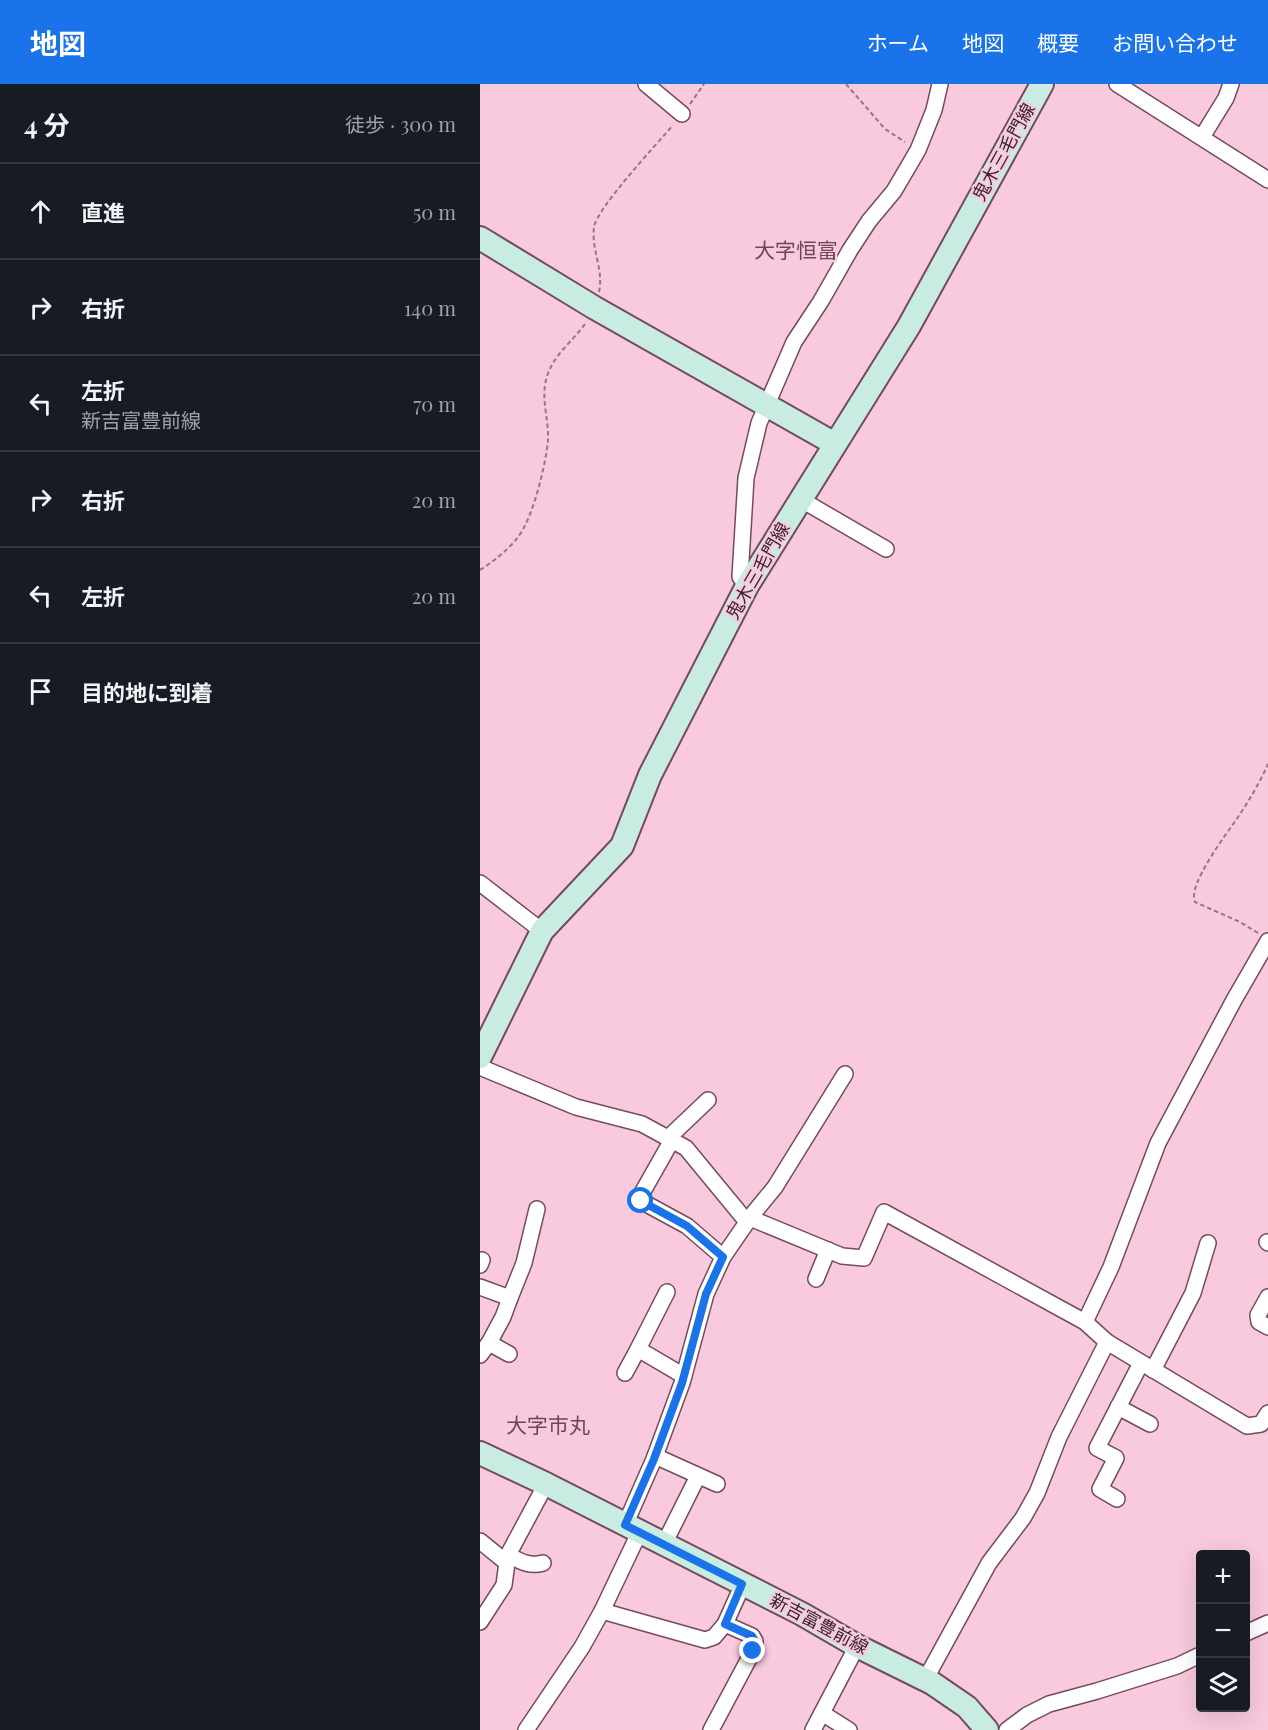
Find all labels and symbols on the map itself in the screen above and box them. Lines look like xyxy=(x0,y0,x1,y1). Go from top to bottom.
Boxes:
street label: 鬼木三毛門線 xyxy=(966,98,1040,205)
district label: 大字恒富 xyxy=(754,235,838,263)
street label: 鬼木三毛門線 xyxy=(720,518,795,623)
route start xyxy=(627,1187,653,1213)
district label: 大字市丸 xyxy=(506,1410,590,1438)
street label: 新吉富豊前線 xyxy=(766,1587,873,1659)
route end xyxy=(739,1637,765,1663)

